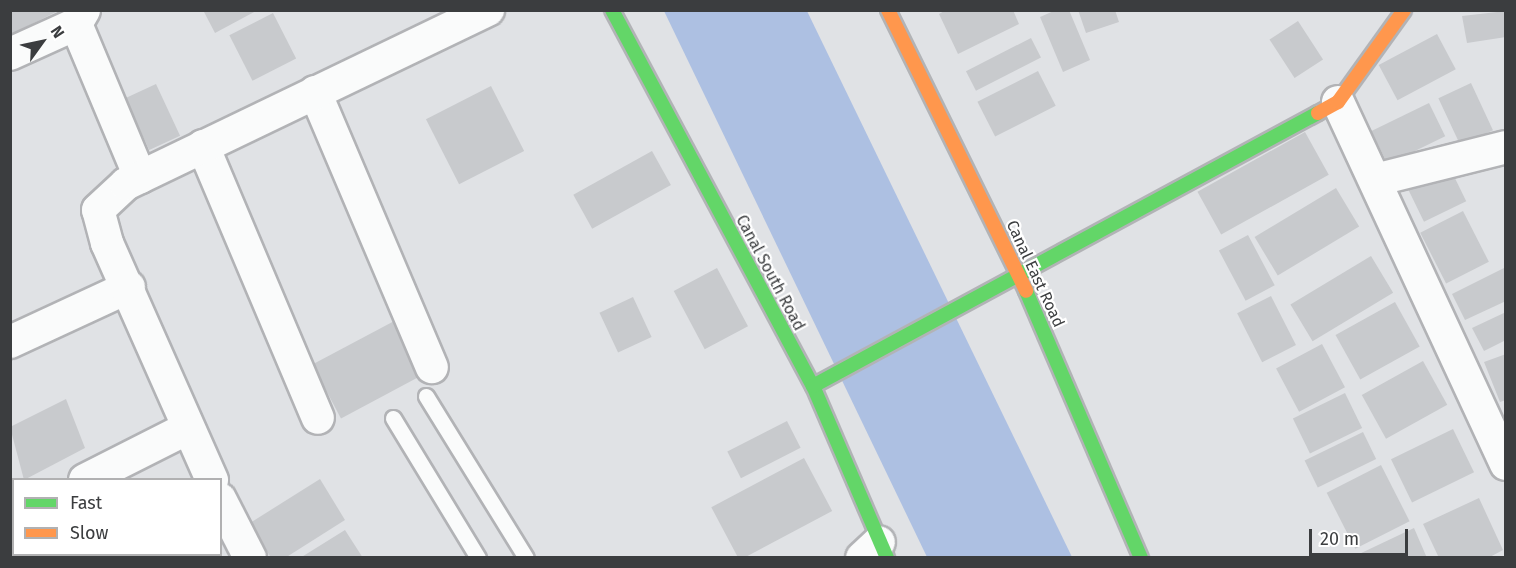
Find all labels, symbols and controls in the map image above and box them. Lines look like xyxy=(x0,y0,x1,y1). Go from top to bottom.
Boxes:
north arrow xyxy=(12,12,72,72)
text: N xyxy=(47,22,68,42)
street label: Canal South Road xyxy=(731,212,809,334)
street label: Canal East Road xyxy=(1002,218,1068,330)
legend xyxy=(12,478,222,556)
text: Fast xyxy=(70,492,102,514)
scale bar xyxy=(1312,517,1411,555)
text: Slow xyxy=(70,522,108,544)
text: 20 m xyxy=(1320,528,1359,550)

